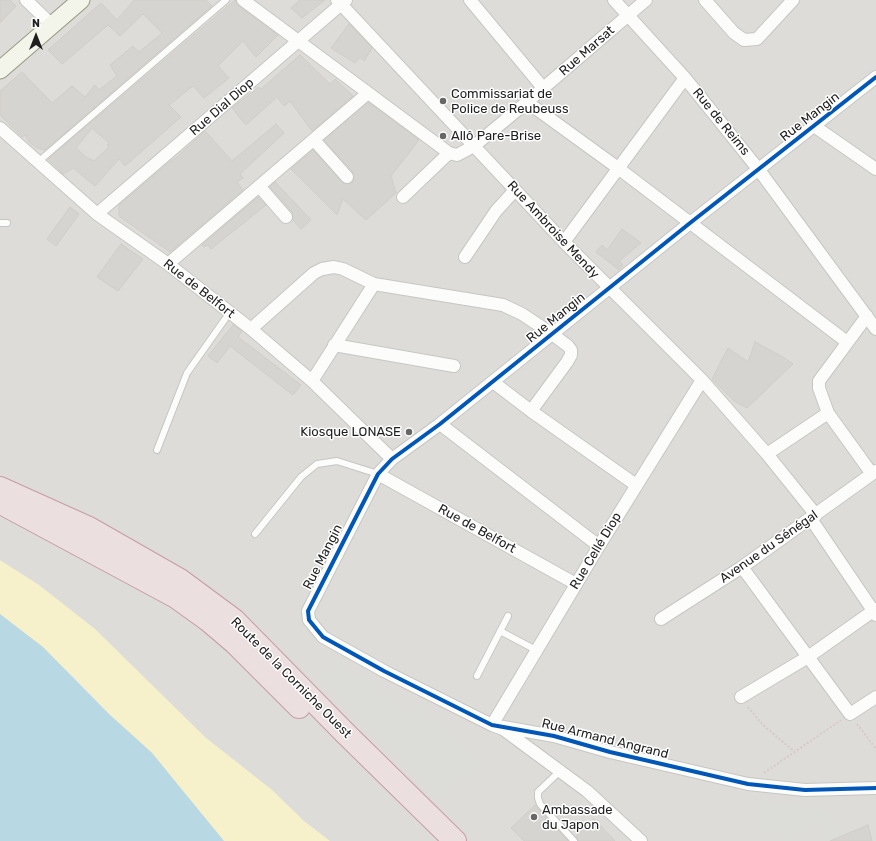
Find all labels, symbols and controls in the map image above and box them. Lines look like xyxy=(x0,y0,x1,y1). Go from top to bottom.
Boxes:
north arrow xyxy=(16,16,56,56)
text: N xyxy=(32,17,40,30)
street label: Rue Marsat xyxy=(556,23,618,79)
street label: Rue Dial Diop xyxy=(187,75,257,139)
street label: Rue de Reims xyxy=(689,85,753,159)
place label: Commissariat de Police de Reubeuss xyxy=(451,86,569,117)
street label: Rue Mangin xyxy=(777,89,843,145)
marker: Commissariat de Police de Reubeuss xyxy=(438,96,448,106)
place label: Allô Pare-Brise xyxy=(451,128,541,144)
marker: Allô Pare-Brise xyxy=(438,131,448,141)
street label: Rue Ambroise Mendy xyxy=(504,178,602,282)
street label: Rue de Belfort xyxy=(160,256,238,322)
street label: Rue Mangin xyxy=(524,290,588,346)
place label: Kiosque LONASE xyxy=(300,424,401,440)
marker: Kiosque LONASE xyxy=(404,427,414,437)
street label: Rue de Belfort xyxy=(435,501,519,557)
street label: Avenue du Sénégal xyxy=(717,507,821,587)
street label: Rue Cellé Diop xyxy=(567,510,625,592)
street label: Rue Mangin xyxy=(300,522,346,592)
street label: Route de la Corniche Ouest xyxy=(227,614,355,742)
street label: Rue Armand Angrand xyxy=(540,716,670,762)
place label: Ambassade du Japon xyxy=(542,802,613,833)
marker: Ambassade du Japon xyxy=(529,812,539,822)

